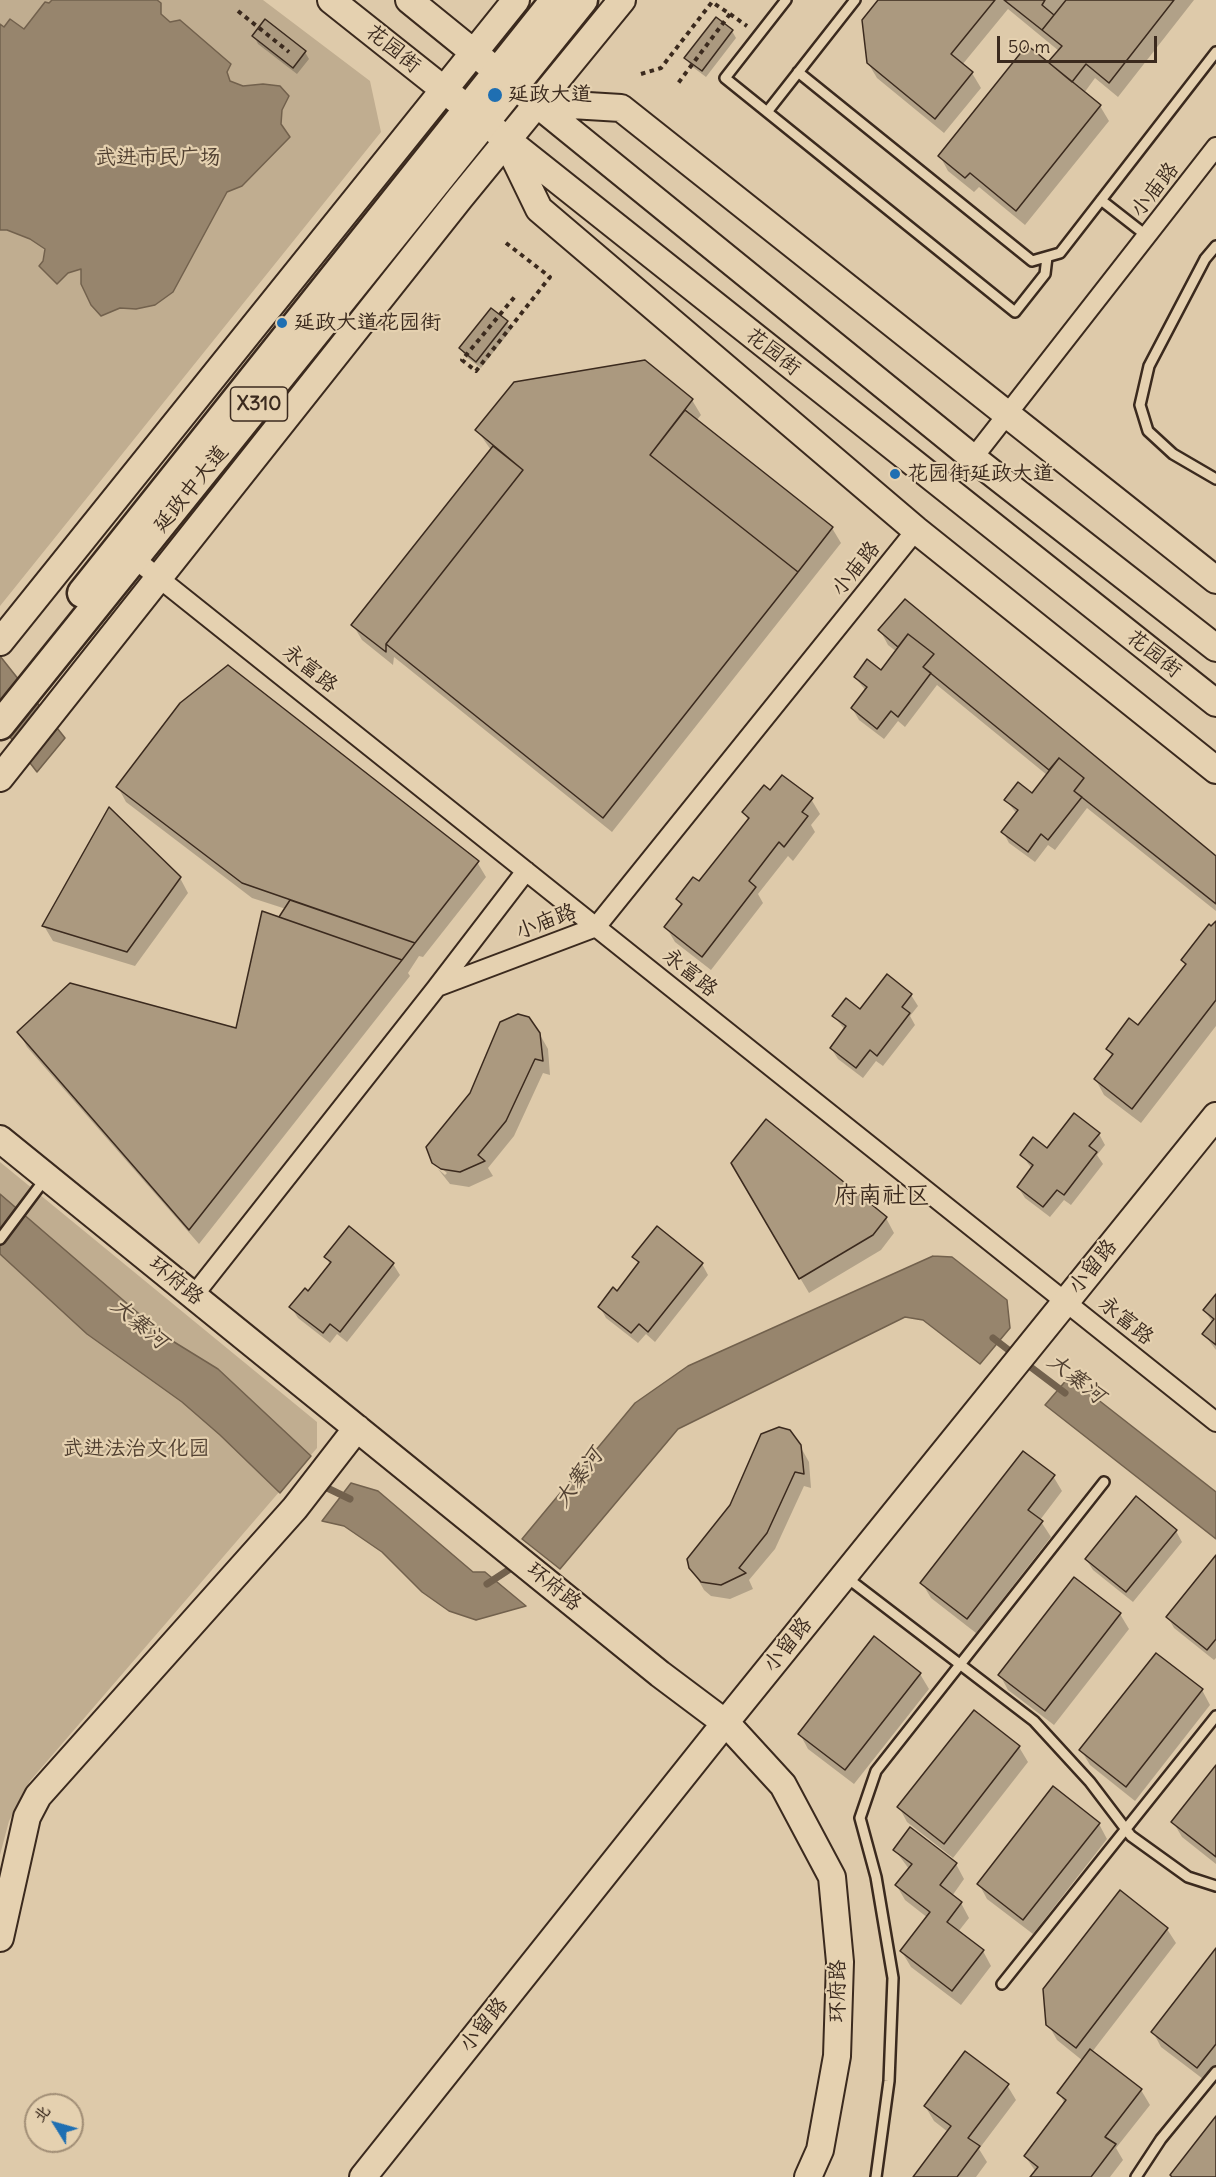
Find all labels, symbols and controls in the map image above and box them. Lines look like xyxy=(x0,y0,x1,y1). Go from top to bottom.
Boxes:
street label: 花园街 xyxy=(361,19,425,79)
scale bar xyxy=(1000,24,1160,62)
text: 50 m xyxy=(1008,35,1050,58)
place label: 延政大道 xyxy=(508,82,592,108)
marker: 延政大道 xyxy=(486,86,504,104)
park label: 武进市民广场 xyxy=(95,145,221,171)
street label: 小庙路 xyxy=(1126,157,1184,223)
place label: 延政大道花园街 xyxy=(294,310,441,336)
marker: 延政大道花园街 xyxy=(275,316,289,330)
street label: 花园街 xyxy=(740,323,806,381)
road number: X310 xyxy=(230,387,288,421)
street label: 延政中大道 xyxy=(148,440,234,538)
place label: 花园街延政大道 xyxy=(907,461,1054,487)
marker: 花园街延政大道 xyxy=(888,467,902,481)
street label: 小庙路 xyxy=(826,537,886,601)
street label: 花园街 xyxy=(1121,625,1187,683)
street label: 永富路 xyxy=(278,639,342,699)
street label: 小庙路 xyxy=(512,899,580,945)
street label: 永富路 xyxy=(658,943,722,1003)
district label: 府南社区 xyxy=(834,1182,930,1210)
street label: 小留路 xyxy=(1063,1235,1123,1299)
street label: 环府路 xyxy=(144,1251,208,1311)
street label: 永富路 xyxy=(1094,1291,1158,1351)
water label: 大寨河 xyxy=(105,1293,173,1355)
water label: 大寨河 xyxy=(1042,1348,1110,1410)
park label: 武进法治文化园 xyxy=(63,1436,209,1462)
water label: 大寨河 xyxy=(549,1444,609,1512)
street label: 环府路 xyxy=(522,1557,586,1617)
street label: 小留路 xyxy=(758,1613,818,1677)
street label: 环府路 xyxy=(825,1960,851,2022)
street label: 小留路 xyxy=(454,1993,514,2057)
north arrow xyxy=(24,2093,84,2153)
text: 北 xyxy=(28,2101,54,2126)

